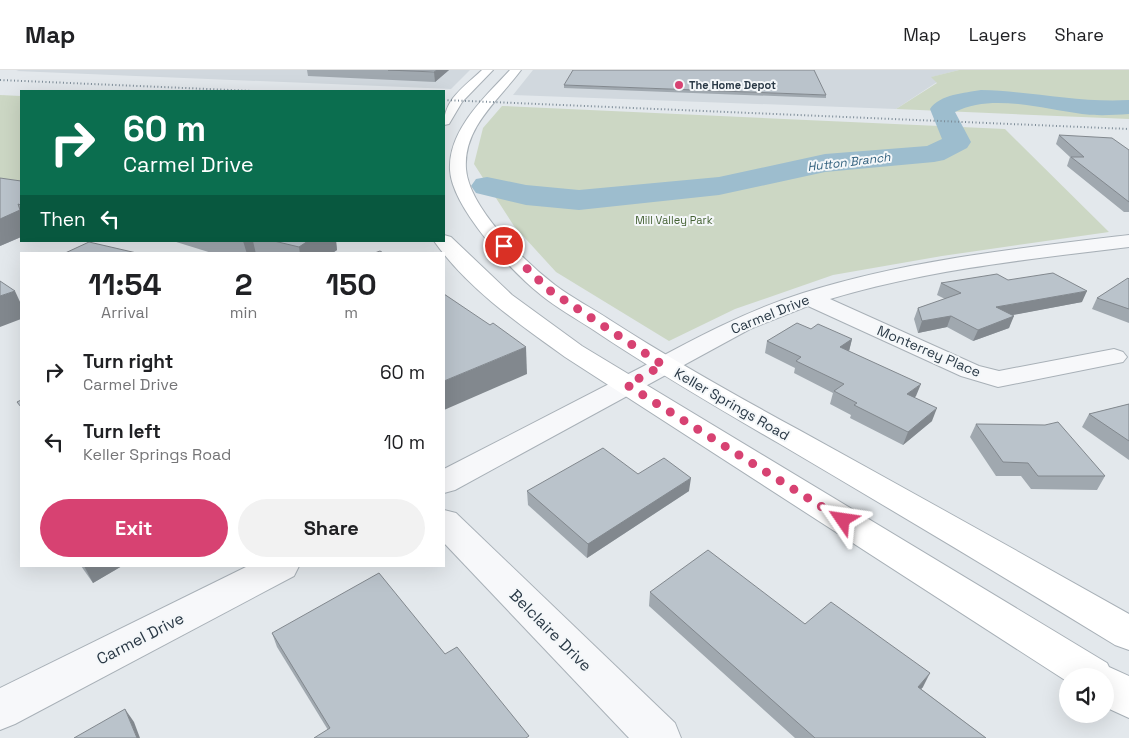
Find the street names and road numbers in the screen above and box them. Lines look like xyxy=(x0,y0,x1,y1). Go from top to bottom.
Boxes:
street label: Carmel Drive xyxy=(728,290,812,338)
street label: Monterrey Place xyxy=(875,321,983,381)
street label: Keller Springs Road xyxy=(671,364,793,444)
street label: Belclaire Drive xyxy=(505,585,596,676)
street label: Carmel Drive xyxy=(93,608,187,669)

